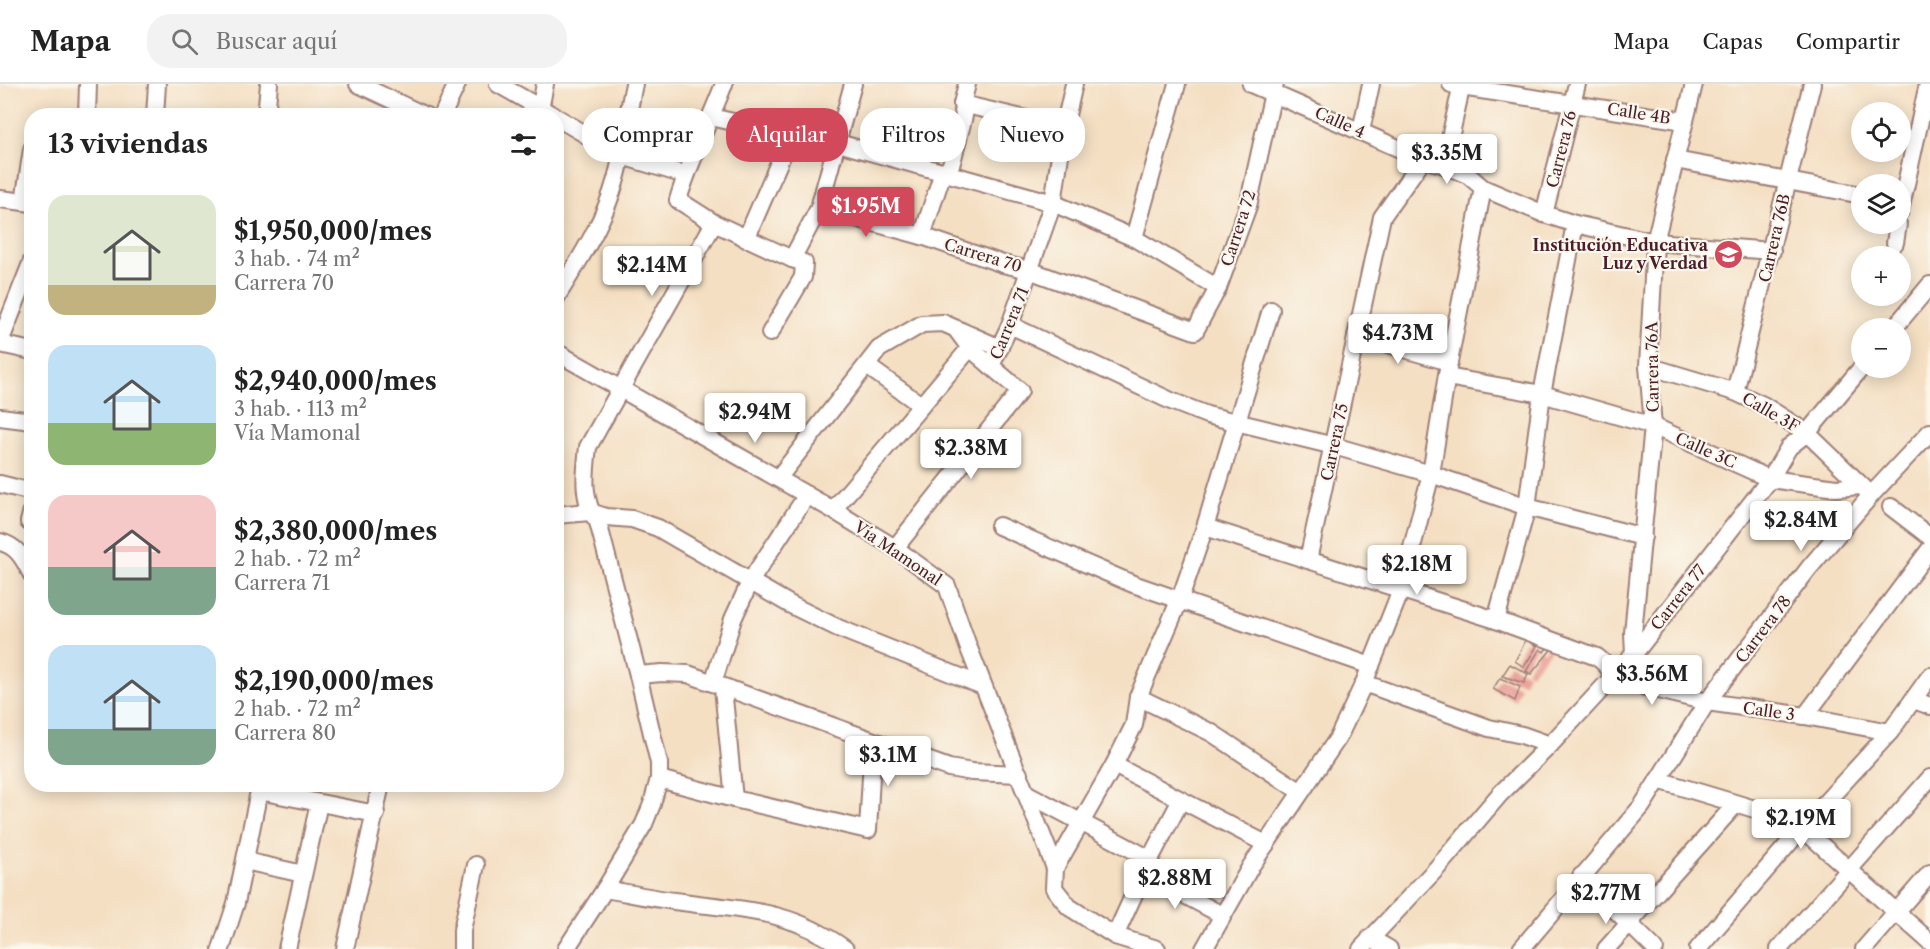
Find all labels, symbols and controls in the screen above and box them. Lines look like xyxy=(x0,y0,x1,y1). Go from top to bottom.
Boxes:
search box xyxy=(147,14,567,68)
text: Mapa xyxy=(30,24,111,58)
icon: search xyxy=(168,25,201,58)
text: Buscar aquí xyxy=(216,28,337,55)
text: Mapa xyxy=(1613,29,1669,54)
text: Capas xyxy=(1702,29,1763,54)
text: Compartir xyxy=(1796,29,1900,54)
street label: Calle 4B xyxy=(1606,98,1672,128)
street label: Calle 4 xyxy=(1312,102,1368,142)
map controls xyxy=(1851,102,1911,378)
button: locate xyxy=(1851,102,1911,162)
chip: Comprar xyxy=(582,108,714,162)
chip: Alquilar xyxy=(726,108,848,162)
chip: Filtros xyxy=(860,108,966,162)
chip: Nuevo xyxy=(978,108,1085,162)
street label: Carrera 76 xyxy=(1542,108,1580,190)
text: 13 viviendas xyxy=(48,128,208,160)
icon: filters xyxy=(507,128,540,161)
pin: $3.35M xyxy=(1398,134,1496,185)
text: $3.35M xyxy=(1411,141,1483,165)
button: layers xyxy=(1851,174,1911,234)
pin: $1.95M xyxy=(817,187,915,238)
street label: Carrera 72 xyxy=(1216,187,1260,269)
street label: Carrera 76B xyxy=(1754,192,1794,284)
text: $1.95M xyxy=(831,194,901,218)
text: $1,950,000/mes xyxy=(234,215,432,247)
icon: home xyxy=(96,219,168,291)
street label: Carrera 70 xyxy=(942,234,1024,276)
place label: Institución Educativa Luz y Verdad xyxy=(1532,235,1709,273)
school or university icon: Institución Educativa Luz y Verdad xyxy=(1713,238,1745,270)
pin: $2.14M xyxy=(603,246,701,297)
button: + xyxy=(1851,246,1911,306)
text: 3 hab. · 74 m² xyxy=(234,247,360,271)
text: $2.14M xyxy=(617,253,687,277)
text: Carrera 70 xyxy=(234,271,334,295)
street label: Carrera 71 xyxy=(985,283,1033,362)
pin: $4.73M xyxy=(1349,314,1447,365)
button: − xyxy=(1851,318,1911,378)
street label: Carrera 76A xyxy=(1641,320,1663,413)
text: $4.73M xyxy=(1362,321,1434,345)
text: $2,940,000/mes xyxy=(234,365,437,397)
icon: home xyxy=(96,369,168,441)
street label: Calle 3F xyxy=(1739,388,1803,436)
pin: $2.94M xyxy=(706,393,804,444)
text: 3 hab. · 113 m² xyxy=(234,397,367,421)
text: $2.94M xyxy=(718,400,792,424)
street label: Carrera 75 xyxy=(1316,401,1352,483)
text: Vía Mamonal xyxy=(234,421,360,445)
street label: Calle 3C xyxy=(1672,428,1740,472)
pin: $2.38M xyxy=(922,429,1020,480)
text: $2.38M xyxy=(934,436,1008,460)
pin: $2.84M xyxy=(1752,501,1850,552)
text: $2.84M xyxy=(1764,508,1838,532)
text: $2,380,000/mes xyxy=(234,515,437,547)
street label: Vía Mamonal xyxy=(850,516,946,590)
icon: home xyxy=(96,519,168,591)
pin: $2.18M xyxy=(1368,545,1466,596)
text: 2 hab. · 72 m² xyxy=(234,547,361,571)
text: $2.18M xyxy=(1381,552,1453,576)
street label: Carrera 77 xyxy=(1646,560,1710,634)
text: Carrera 71 xyxy=(234,571,330,595)
street label: Carrera 78 xyxy=(1731,591,1795,667)
pin: $3.56M xyxy=(1603,655,1701,706)
text: $3.56M xyxy=(1616,662,1688,686)
text: $2,190,000/mes xyxy=(234,665,434,697)
icon: home xyxy=(96,669,168,741)
text: 2 hab. · 72 m² xyxy=(234,697,361,721)
street label: Calle 3 xyxy=(1742,697,1796,725)
text: Carrera 80 xyxy=(234,721,336,745)
pin: $3.1M xyxy=(846,736,930,787)
text: $3.1M xyxy=(859,743,917,767)
pin: $2.19M xyxy=(1752,799,1850,850)
text: $2.19M xyxy=(1766,806,1836,830)
pin: $2.88M xyxy=(1126,859,1224,910)
text: $2.88M xyxy=(1138,866,1212,890)
pin: $2.77M xyxy=(1557,874,1655,925)
text: $2.77M xyxy=(1571,881,1641,905)

